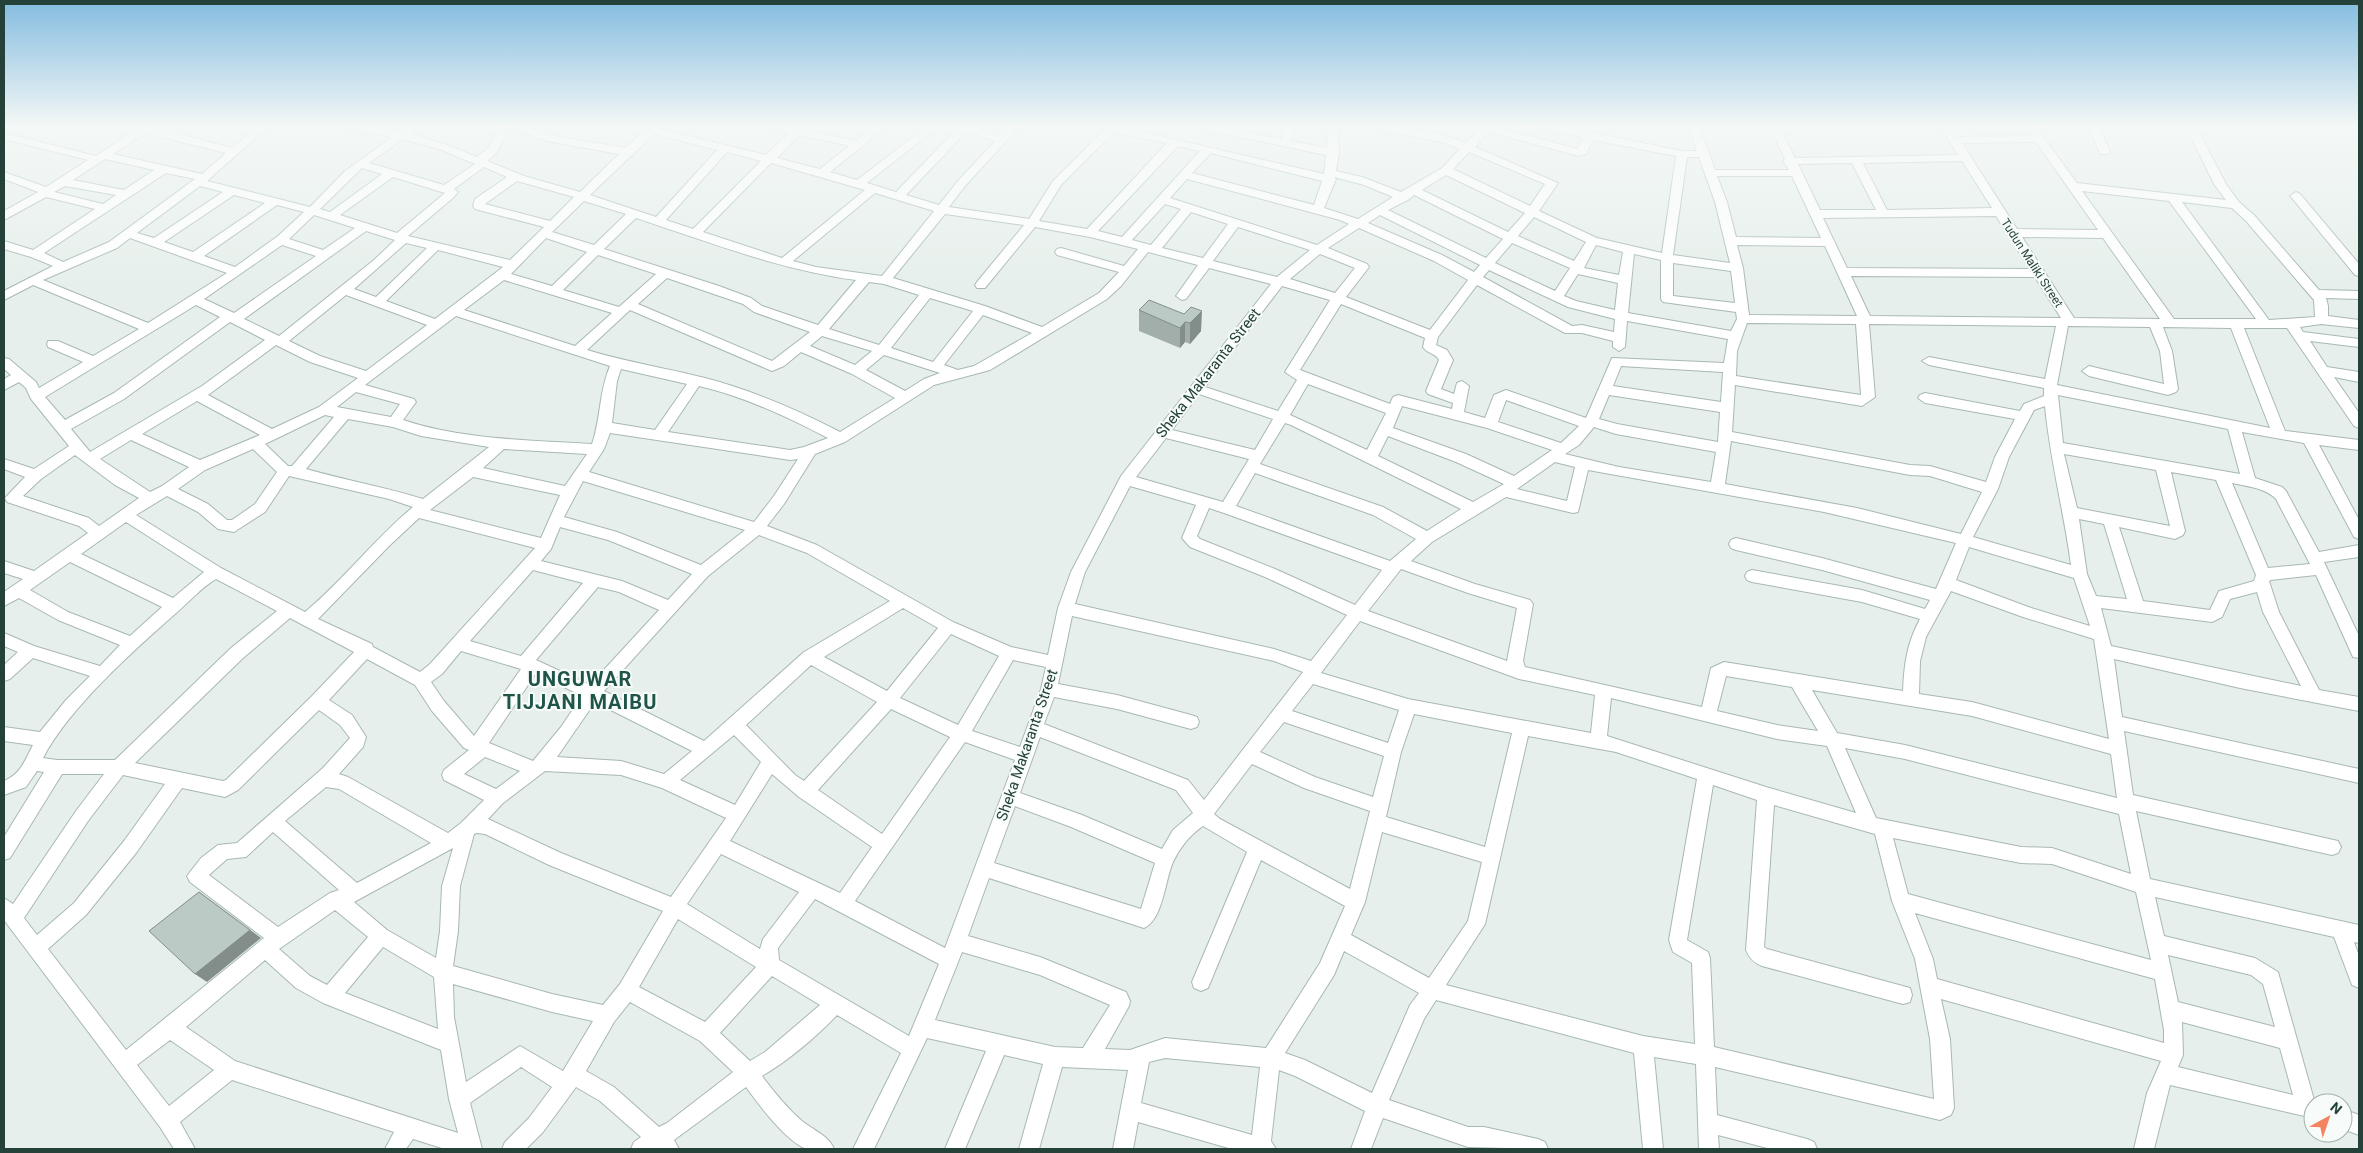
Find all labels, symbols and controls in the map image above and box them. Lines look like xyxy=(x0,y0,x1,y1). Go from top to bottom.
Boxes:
street label: Tudun Maliki Street xyxy=(1998,216,2066,310)
street label: Sheka Makaranta Street xyxy=(1152,305,1264,441)
district label: UNGUWAR TIJJANI MAIBU xyxy=(503,667,657,714)
street label: Sheka Makaranta Street xyxy=(993,667,1061,823)
north arrow xyxy=(2303,1093,2353,1143)
text: N xyxy=(2327,1099,2345,1117)

